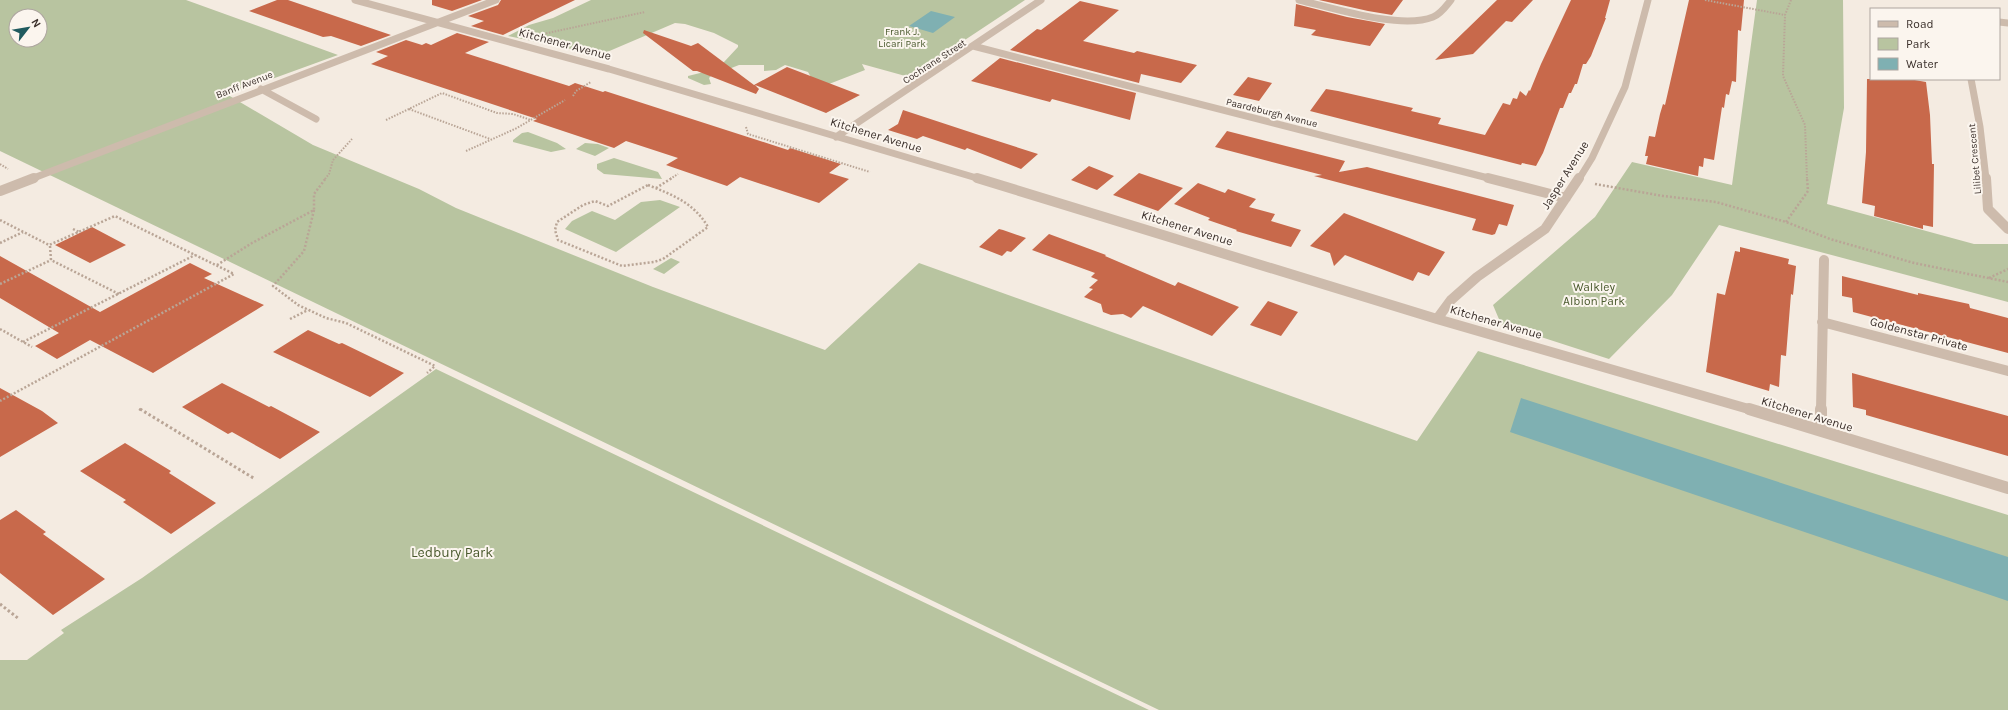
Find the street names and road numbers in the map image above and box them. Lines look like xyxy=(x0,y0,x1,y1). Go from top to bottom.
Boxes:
street label: Kitchener Avenue xyxy=(517,25,613,63)
street label: Cochrane Street xyxy=(901,37,969,87)
street label: Banff Avenue xyxy=(214,69,274,101)
street label: Paardeburgh Avenue xyxy=(1225,96,1319,130)
street label: Kitchener Avenue xyxy=(828,114,924,156)
street label: Lilibet Crescent xyxy=(1966,123,1984,195)
street label: Jasper Avenue xyxy=(1538,138,1592,212)
street label: Kitchener Avenue xyxy=(1139,207,1235,249)
street label: Kitchener Avenue xyxy=(1448,302,1544,342)
street label: Goldenstar Private xyxy=(1869,314,1969,354)
street label: Kitchener Avenue xyxy=(1759,393,1855,435)

